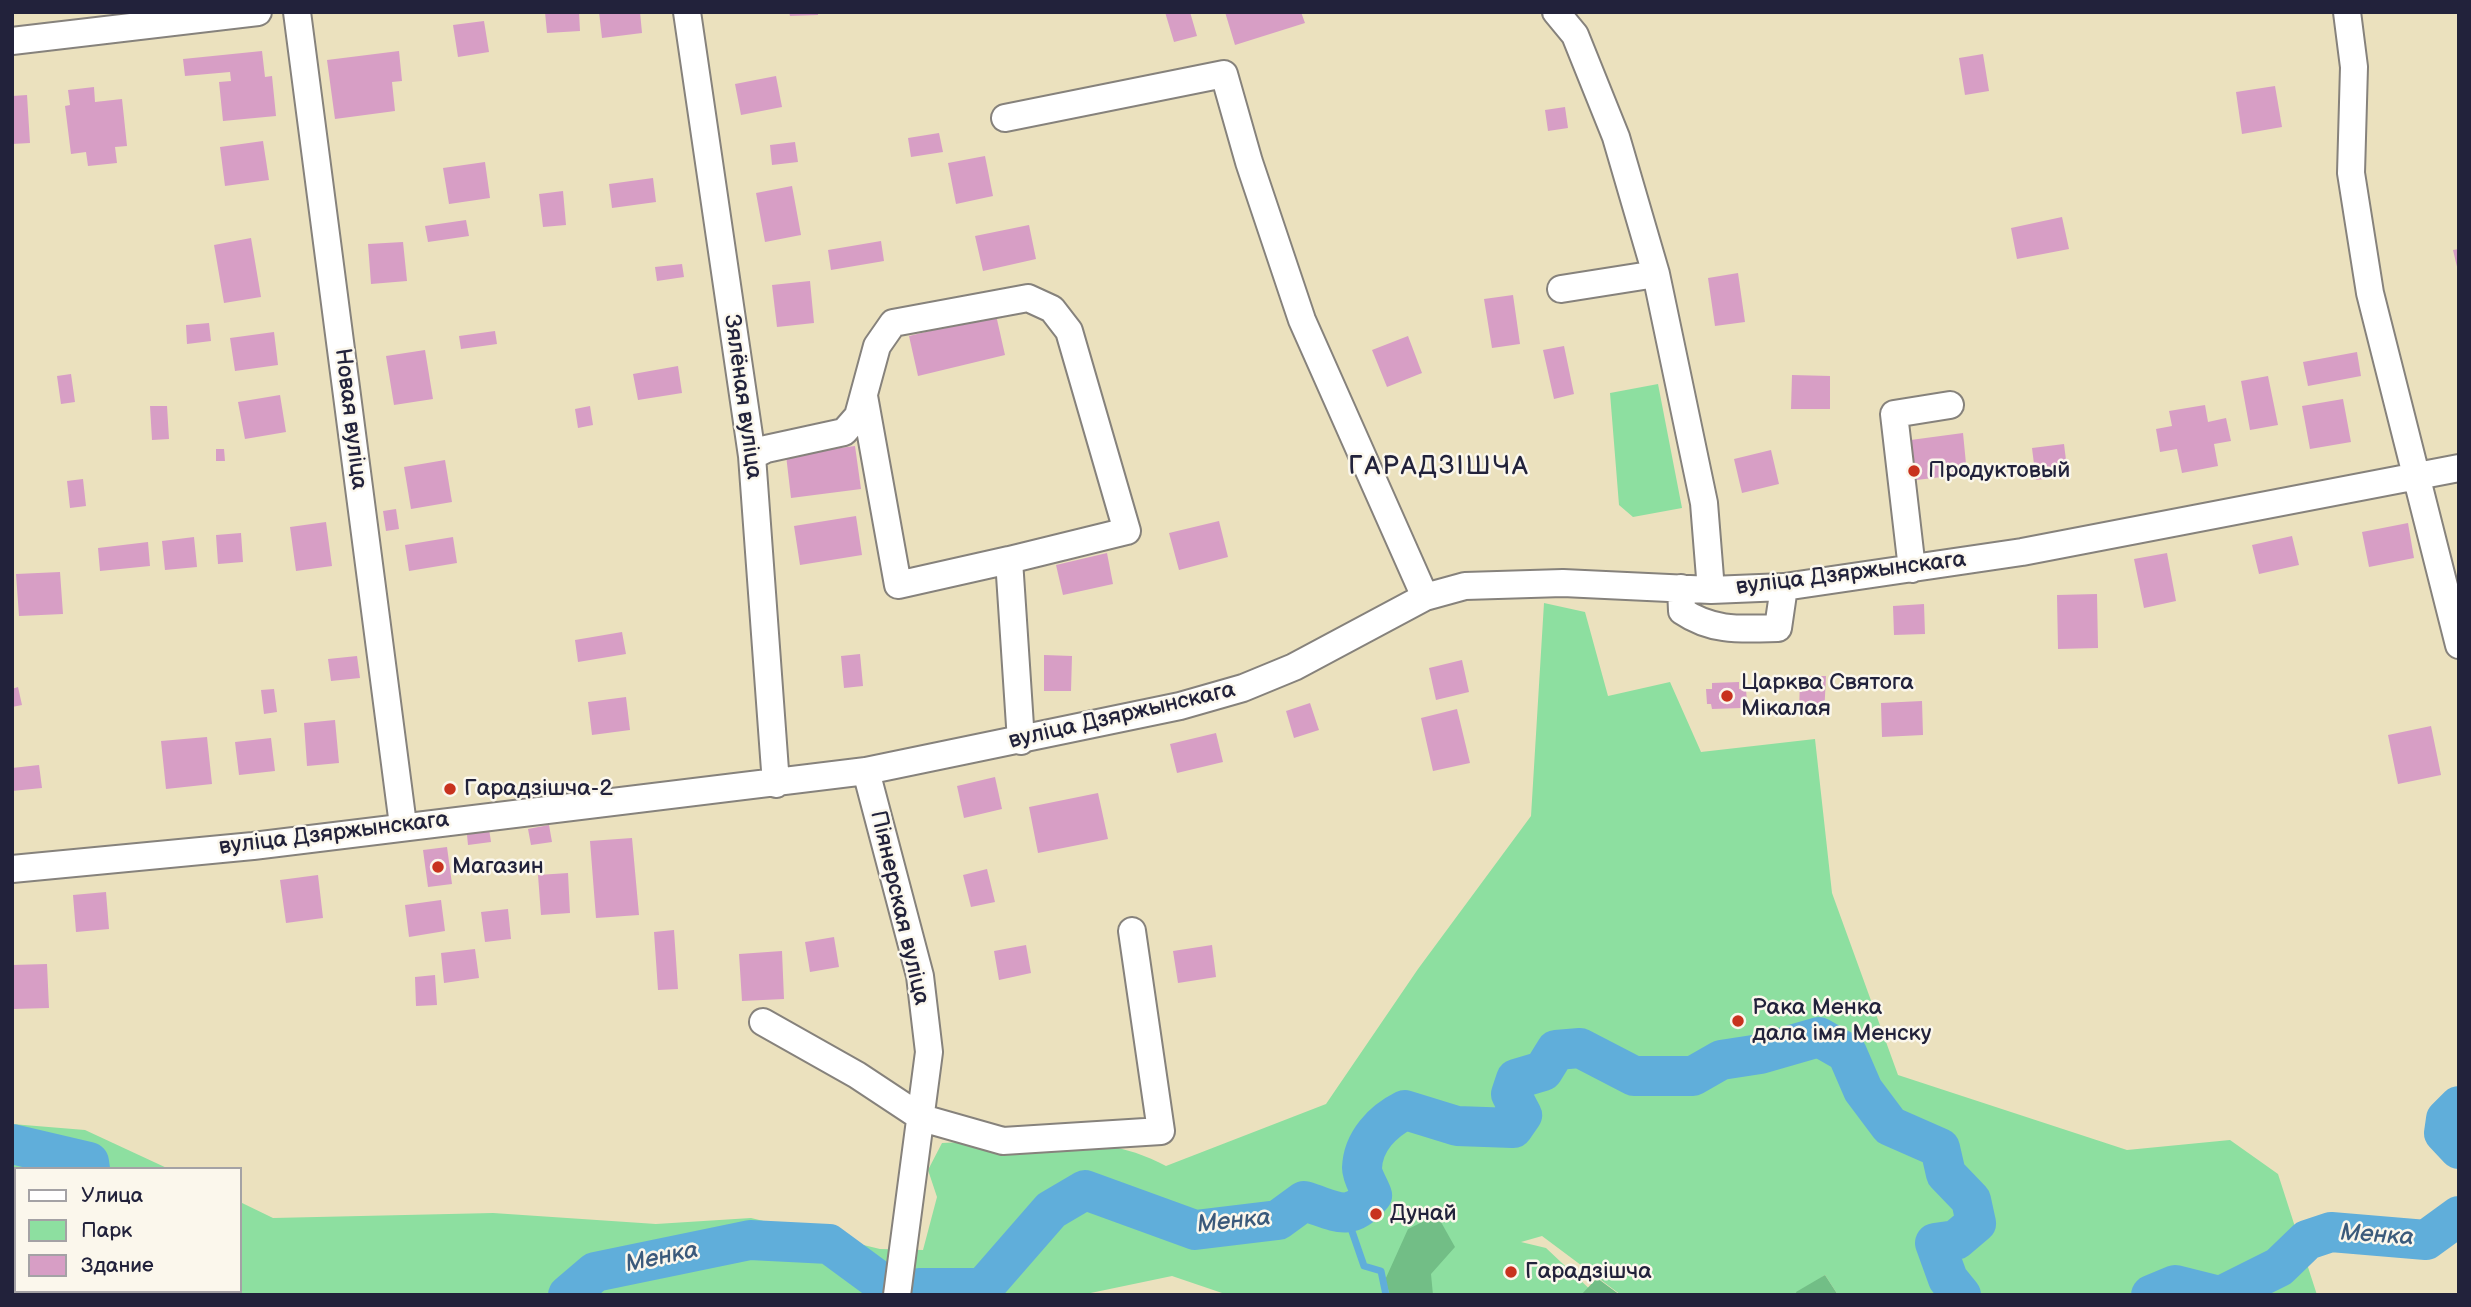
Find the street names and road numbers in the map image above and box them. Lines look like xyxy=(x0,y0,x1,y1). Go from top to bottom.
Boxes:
street label: Зялёная вуліца xyxy=(717,313,767,481)
street label: Новая вуліца xyxy=(328,347,372,491)
street label: вуліца Дзяржынскага xyxy=(1734,546,1968,602)
street label: вуліца Дзяржынскага xyxy=(1006,676,1238,756)
street label: вуліца Дзяржынскага xyxy=(217,806,451,862)
street label: Піянерская вуліца xyxy=(863,808,935,1008)

